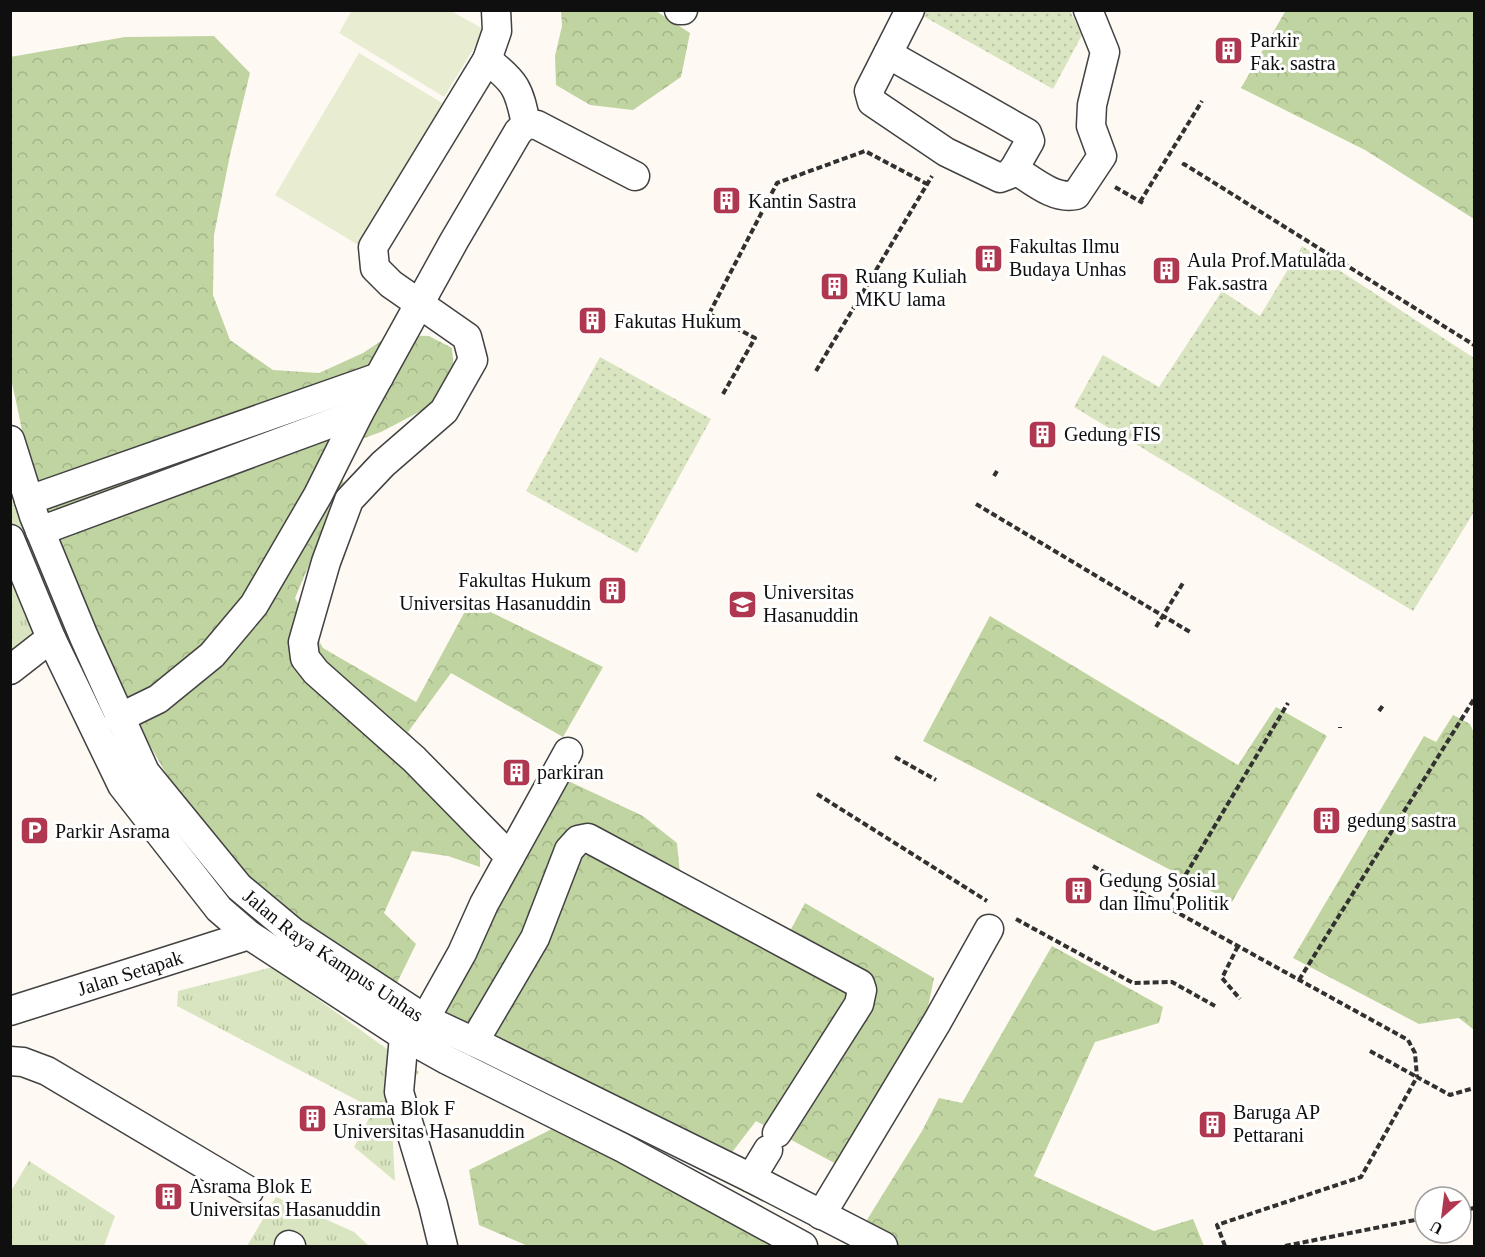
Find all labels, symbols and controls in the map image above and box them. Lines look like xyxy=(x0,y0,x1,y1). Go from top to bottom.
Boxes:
place label: Parkir Fak. sastra xyxy=(1250,29,1336,74)
building icon: Parkir Fak. sastra xyxy=(1213,35,1245,67)
building icon: Kantin Sastra xyxy=(711,185,743,217)
place label: Kantin Sastra xyxy=(748,190,856,212)
place label: Fakultas Ilmu Budaya Unhas xyxy=(1009,235,1126,281)
building icon: Fakultas Ilmu Budaya Unhas xyxy=(972,242,1004,274)
place label: Aula Prof.Matulada Fak.sastra xyxy=(1187,249,1346,294)
building icon: Aula Prof.Matulada Fak.sastra xyxy=(1150,255,1182,287)
place label: Ruang Kuliah MKU lama xyxy=(855,265,967,310)
building icon: Ruang Kuliah MKU lama xyxy=(818,271,850,303)
building icon: Fakutas Hukum xyxy=(577,305,609,337)
place label: Fakutas Hukum xyxy=(614,310,742,332)
building icon: Gedung FIS xyxy=(1027,418,1059,450)
place label: Gedung FIS xyxy=(1064,423,1161,446)
place label: Fakultas Hukum Universitas Hasanuddin xyxy=(399,569,591,614)
building icon: Fakultas Hukum Universitas Hasanuddin xyxy=(596,575,628,607)
place label: Universitas Hasanuddin xyxy=(763,581,859,626)
school or university icon: Universitas Hasanuddin xyxy=(726,588,758,620)
building icon: parkiran xyxy=(500,756,532,788)
place label: parkiran xyxy=(537,761,604,784)
building icon: gedung sastra xyxy=(1310,804,1342,836)
place label: gedung sastra xyxy=(1347,809,1457,832)
parking icon: Parkir Asrama xyxy=(18,815,50,847)
place label: Parkir Asrama xyxy=(55,820,170,842)
place label: Gedung Sosial dan Ilmu Politik xyxy=(1099,869,1229,914)
building icon: Gedung Sosial dan Ilmu Politik xyxy=(1062,875,1094,907)
street label: Jalan Raya Kampus Unhas xyxy=(239,884,428,1026)
street label: Jalan Setapak xyxy=(75,946,186,1000)
place label: Asrama Blok F Universitas Hasanuddin xyxy=(333,1097,525,1142)
place label: Baruga AP Pettarani xyxy=(1233,1101,1320,1146)
building icon: Asrama Blok F Universitas Hasanuddin xyxy=(296,1103,328,1135)
building icon: Baruga AP Pettarani xyxy=(1196,1108,1228,1140)
place label: Asrama Blok E Universitas Hasanuddin xyxy=(189,1175,381,1220)
building icon: Asrama Blok E Universitas Hasanuddin xyxy=(152,1181,184,1213)
north arrow xyxy=(1413,1185,1473,1245)
text: U xyxy=(1427,1217,1445,1238)

